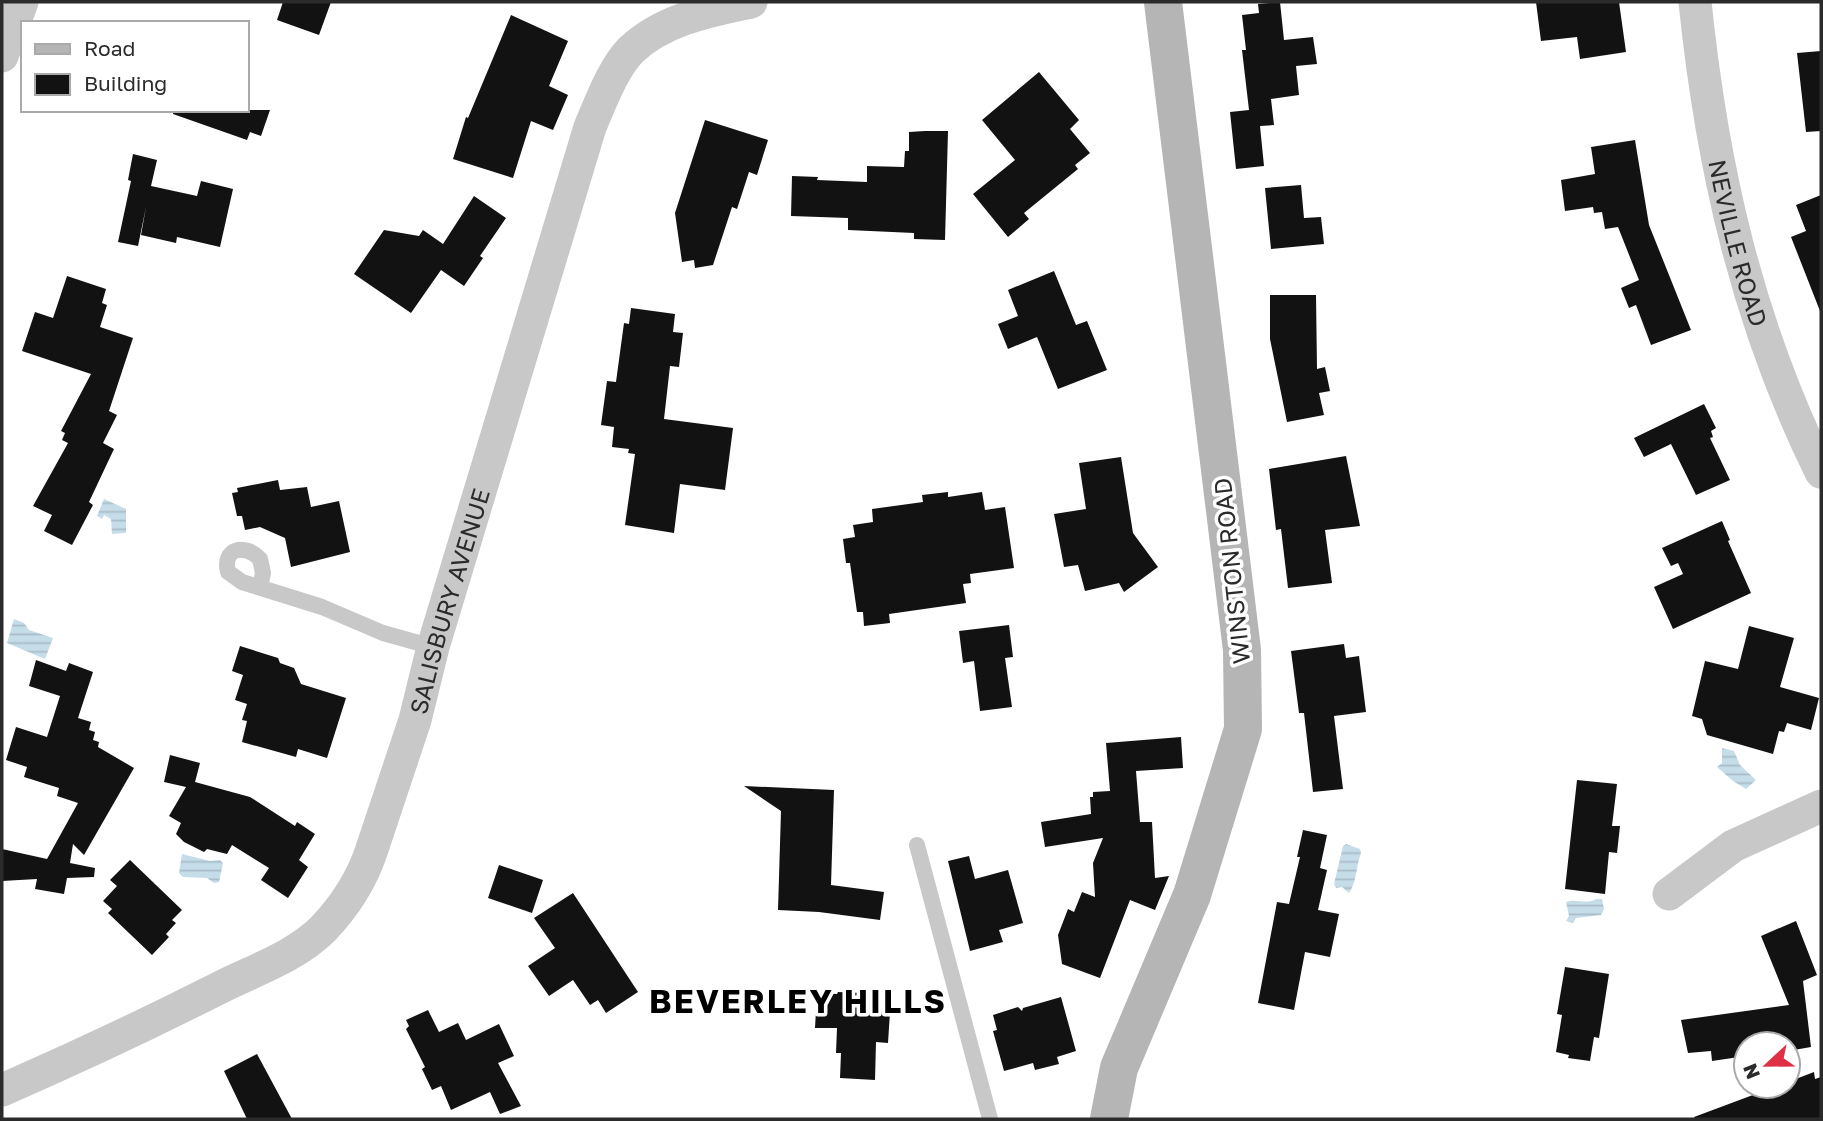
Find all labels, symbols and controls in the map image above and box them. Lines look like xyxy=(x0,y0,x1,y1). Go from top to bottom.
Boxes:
legend xyxy=(21,21,248,112)
text: Road xyxy=(84,35,135,61)
text: Building xyxy=(84,70,167,96)
street label: NEVILLE ROAD xyxy=(1704,157,1775,330)
street label: WINSTON ROAD xyxy=(1207,477,1255,665)
street label: SALISBURY AVENUE xyxy=(403,485,495,717)
district label: BEVERLEY HILLS xyxy=(649,982,947,1020)
north arrow xyxy=(1732,1030,1802,1100)
text: N xyxy=(1737,1061,1764,1083)

